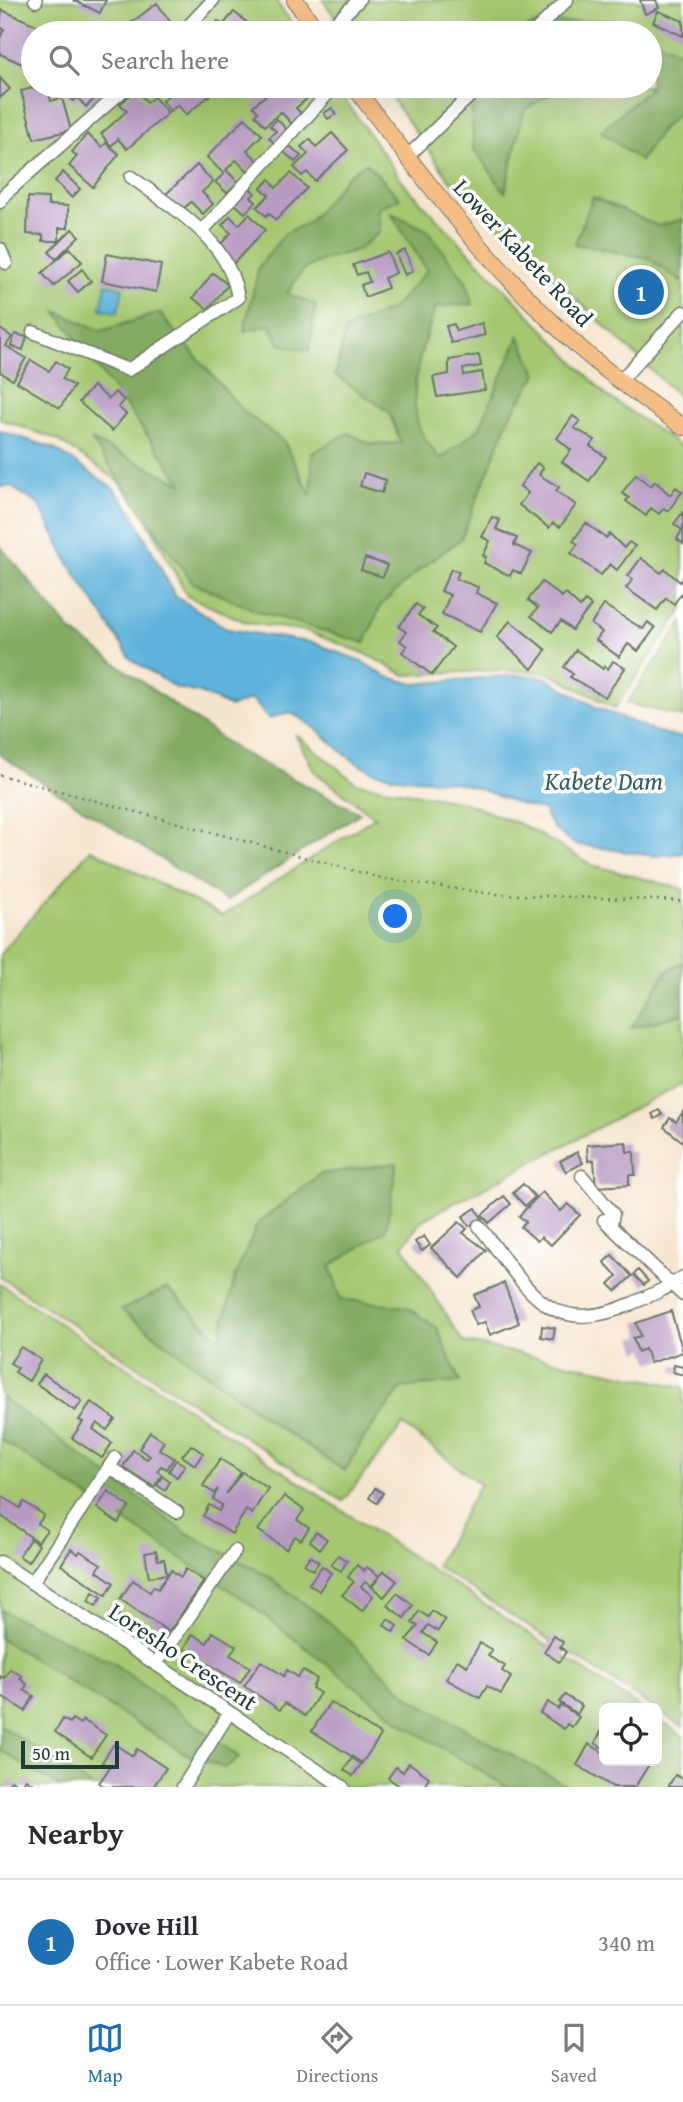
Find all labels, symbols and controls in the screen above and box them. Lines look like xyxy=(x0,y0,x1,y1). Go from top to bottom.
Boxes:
search box xyxy=(21,21,662,98)
text: Search here xyxy=(101,40,229,79)
icon: search xyxy=(45,41,83,79)
street label: Lower Kabete Road xyxy=(445,171,601,335)
pin: 1 xyxy=(618,266,664,318)
water label: Kabete Dam xyxy=(544,761,663,800)
your location xyxy=(378,899,412,933)
street label: Loresho Crescent xyxy=(102,1594,265,1720)
map controls xyxy=(599,1703,662,1766)
button: locate xyxy=(599,1703,662,1766)
scale bar xyxy=(21,1738,119,1770)
text: 50 m xyxy=(32,1739,70,1767)
text: Nearby xyxy=(28,1811,124,1855)
text: Dove Hill xyxy=(95,1906,199,1945)
text: 1 xyxy=(45,1926,57,1959)
text: 340 m xyxy=(598,1926,655,1959)
text: Office · Lower Kabete Road xyxy=(95,1945,348,1978)
tab: Map xyxy=(86,2019,124,2089)
tab: Directions xyxy=(297,2019,378,2089)
tab: Saved xyxy=(551,2019,597,2089)

